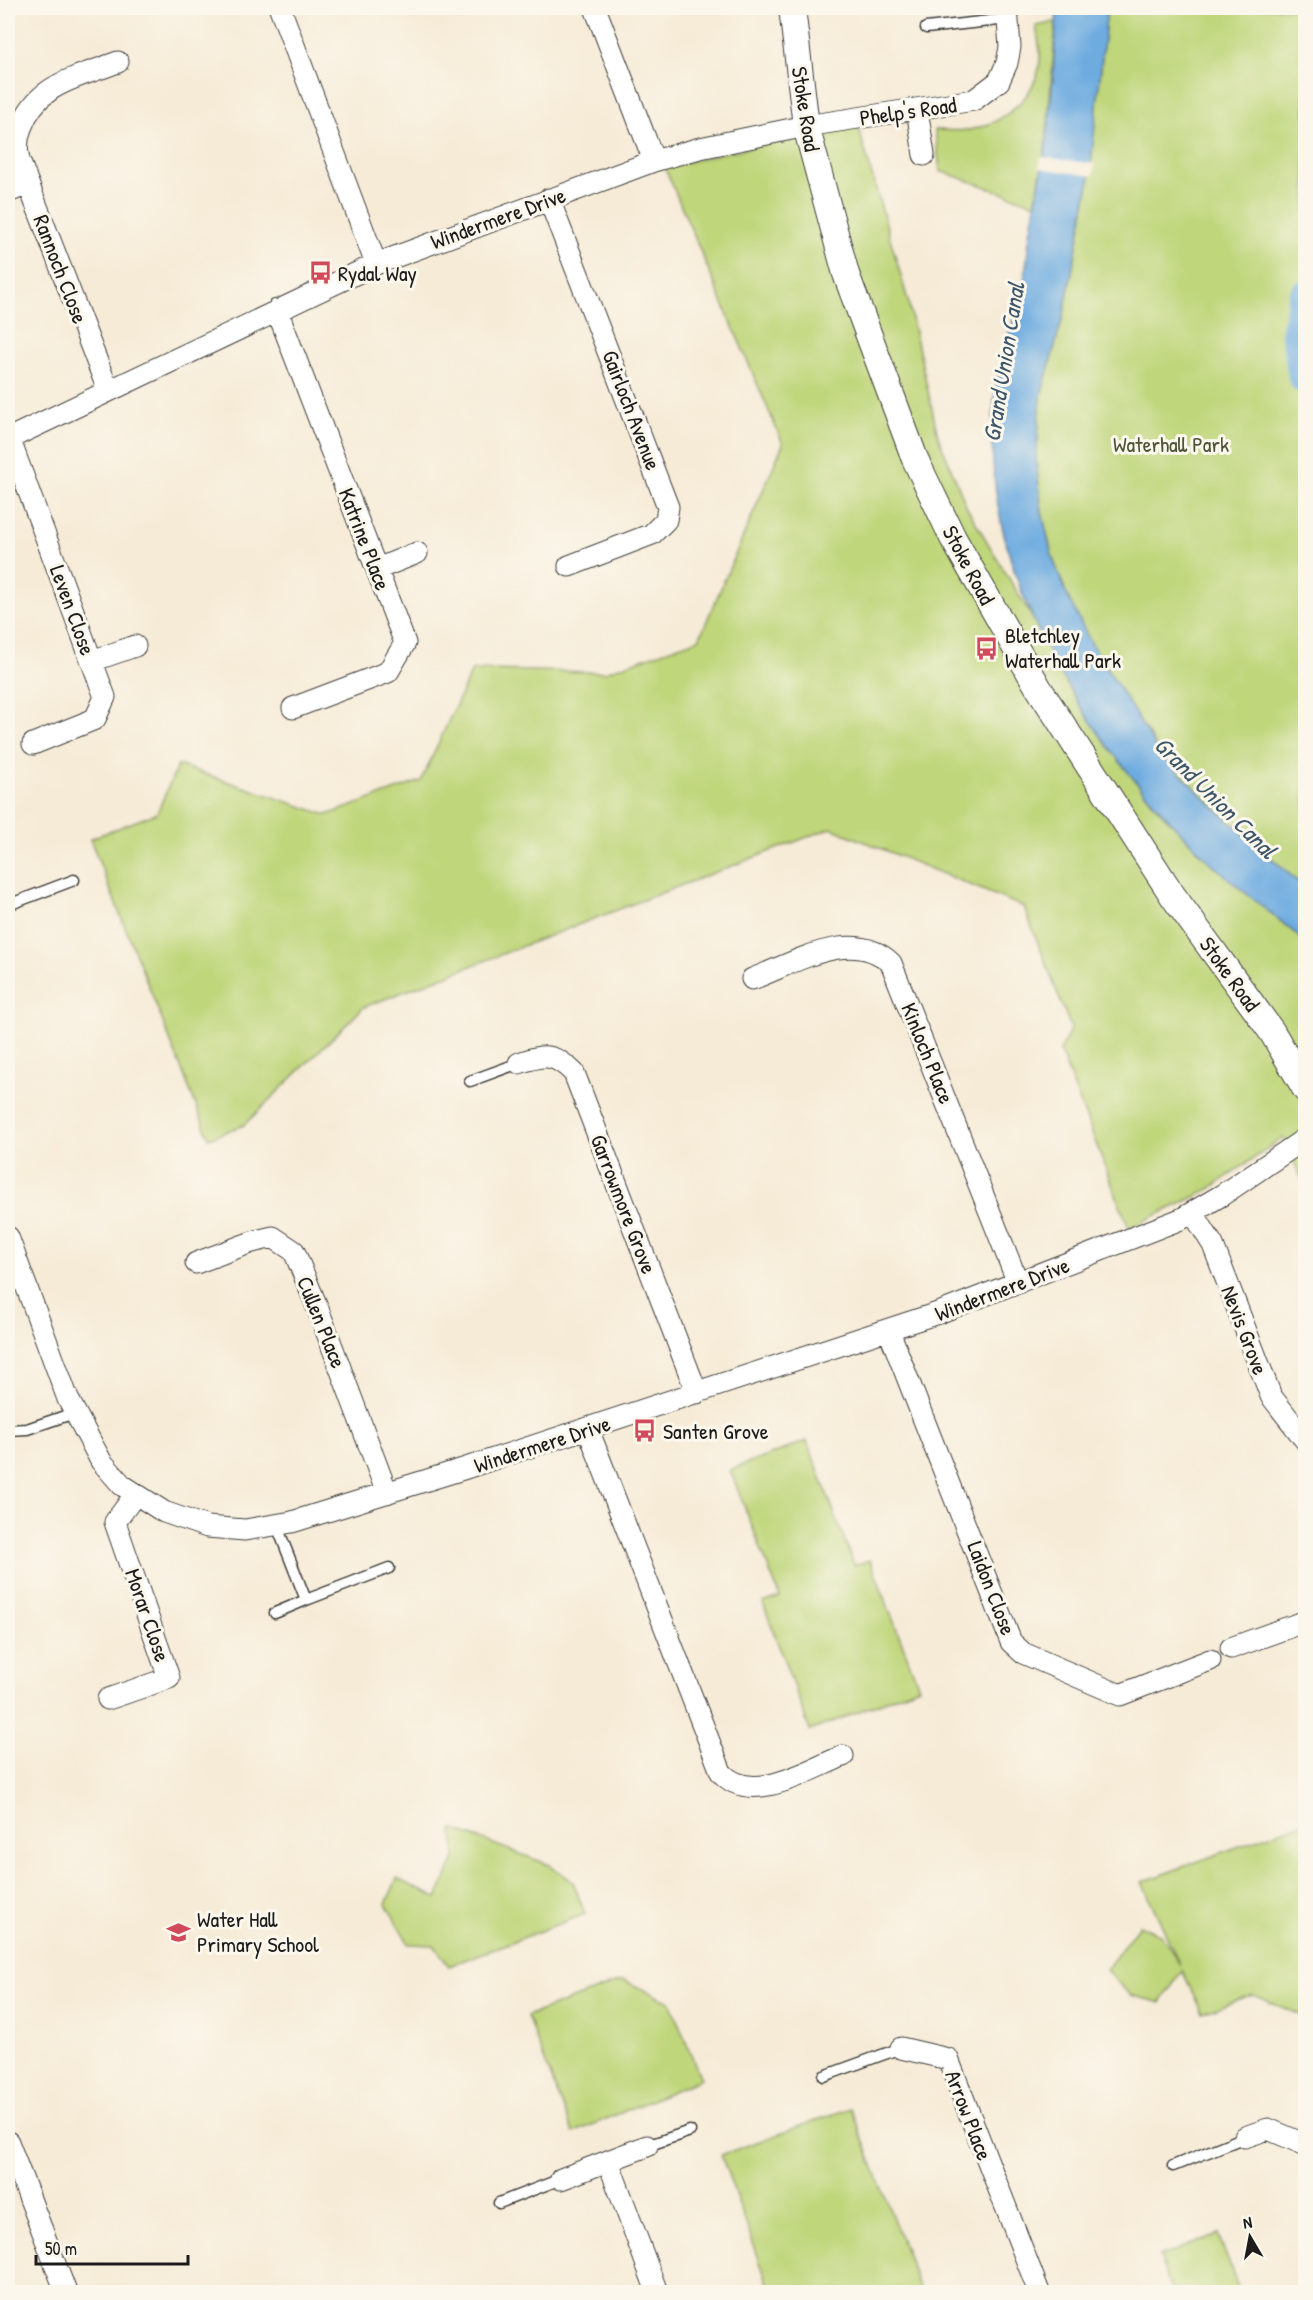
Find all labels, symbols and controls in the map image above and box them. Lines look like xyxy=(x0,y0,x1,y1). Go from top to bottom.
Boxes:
street label: Stoke Road xyxy=(784,64,828,154)
street label: Phelp's Road xyxy=(858,89,959,133)
street label: Windermere Drive xyxy=(426,180,570,256)
street label: Rannoch Close xyxy=(27,210,96,328)
place label: Rydal Way xyxy=(338,258,417,288)
bus stop icon: Rydal Way xyxy=(307,260,333,286)
water label: Grand Union Canal xyxy=(975,279,1032,444)
street label: Gairloch Avenue xyxy=(595,346,669,474)
park label: Waterhall Park xyxy=(1113,429,1229,459)
street label: Katrine Place xyxy=(332,484,398,595)
street label: Stoke Road xyxy=(936,520,1003,610)
street label: Leven Close xyxy=(43,561,103,659)
place label: Bletchley Waterhall Park xyxy=(1005,620,1121,675)
bus stop icon: Bletchley Waterhall Park xyxy=(974,635,1000,661)
water label: Grand Union Canal xyxy=(1148,729,1285,866)
street label: Stoke Road xyxy=(1193,931,1268,1018)
street label: Kinloch Place xyxy=(894,998,962,1108)
street label: Garrowmore Grove xyxy=(584,1130,664,1278)
street label: Windermere Drive xyxy=(931,1250,1074,1328)
street label: Cullen Place xyxy=(290,1272,354,1373)
street label: Nevis Grove xyxy=(1214,1281,1276,1379)
street label: Windermere Drive xyxy=(470,1408,614,1480)
place label: Santen Grove xyxy=(663,1416,769,1446)
bus stop icon: Santen Grove xyxy=(632,1418,658,1444)
street label: Laidon Close xyxy=(960,1537,1024,1639)
street label: Morar Close xyxy=(118,1564,178,1666)
place label: Water Hall Primary School xyxy=(197,1904,319,1959)
school or university icon: Water Hall Primary School xyxy=(166,1919,192,1945)
street label: Arrow Place xyxy=(938,2066,1000,2165)
north arrow xyxy=(1220,2207,1280,2267)
text: N xyxy=(1241,2211,1254,2234)
scale bar xyxy=(36,2228,188,2266)
text: 50 m xyxy=(45,2236,77,2261)

